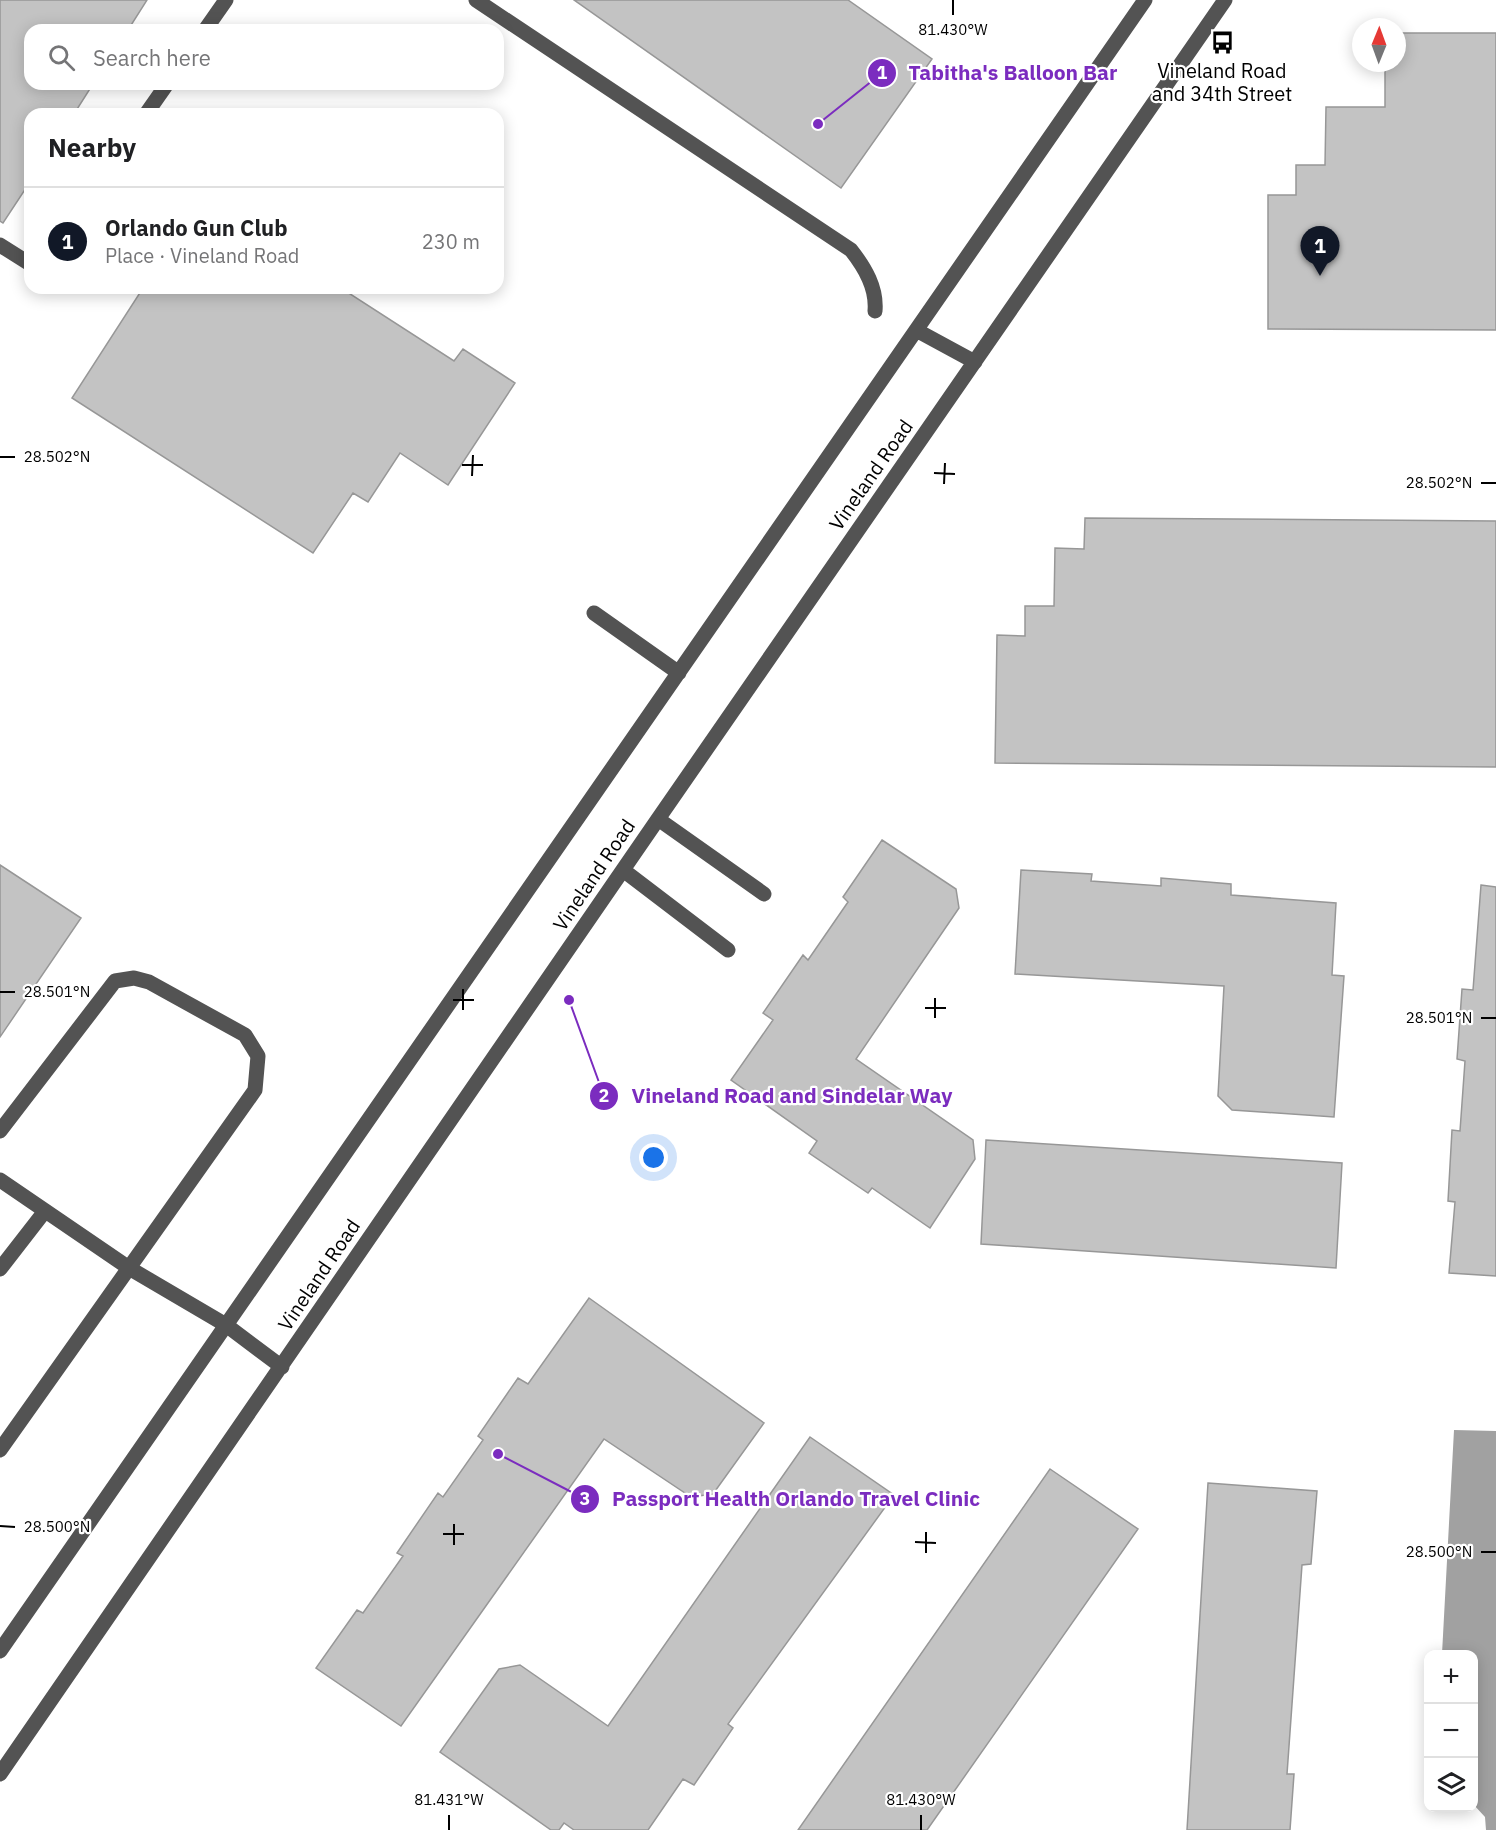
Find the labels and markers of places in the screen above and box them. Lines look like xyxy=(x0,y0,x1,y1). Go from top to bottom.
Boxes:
bus stop icon: Vineland Road and 34th Street xyxy=(1209,30,1235,56)
callout: Tabitha's Balloon Bar xyxy=(867,53,1130,92)
place label: Vineland Road and 34th Street xyxy=(1152,57,1292,107)
pin: 1 xyxy=(1300,226,1340,276)
callout: Vineland Road and Sindelar Way xyxy=(589,1076,964,1115)
callout: Passport Health Orlando Travel Clinic xyxy=(570,1479,992,1518)

